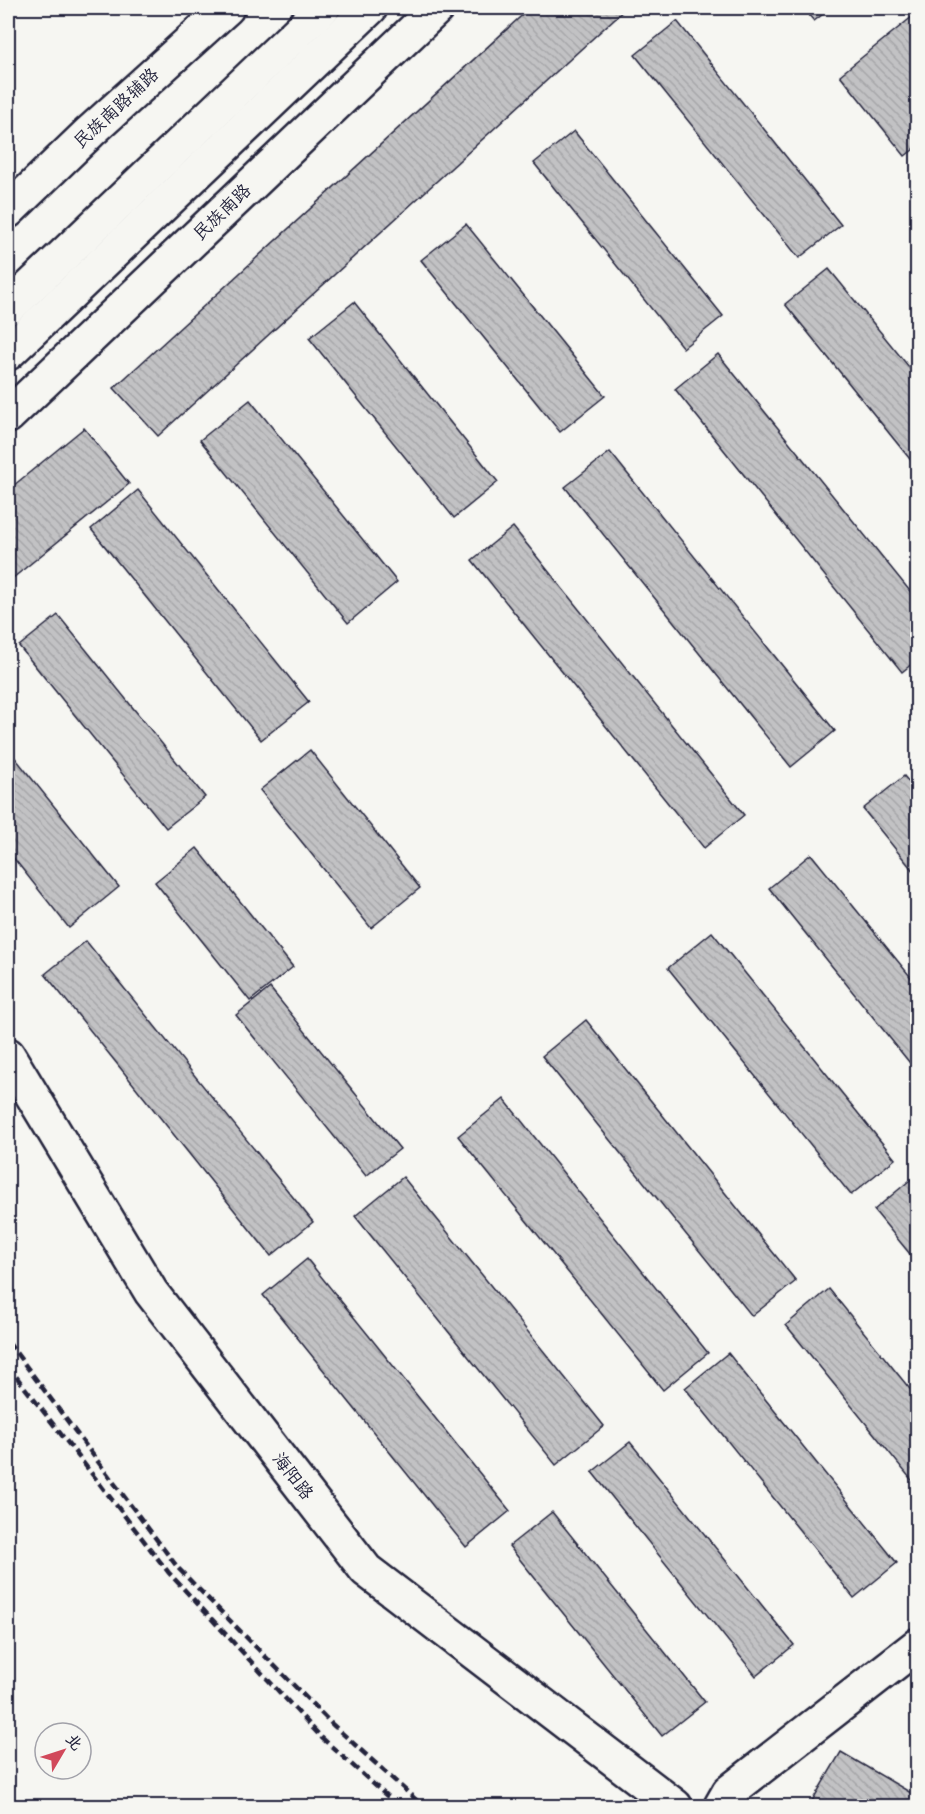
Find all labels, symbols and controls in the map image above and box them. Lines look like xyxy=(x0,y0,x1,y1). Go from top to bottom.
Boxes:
street label: 民族南路辅路 xyxy=(69,63,164,154)
street label: 民族南路 xyxy=(188,179,256,246)
street label: 海阳路 xyxy=(267,1448,318,1505)
north arrow xyxy=(33,1721,93,1781)
text: 北 xyxy=(61,1730,87,1755)

